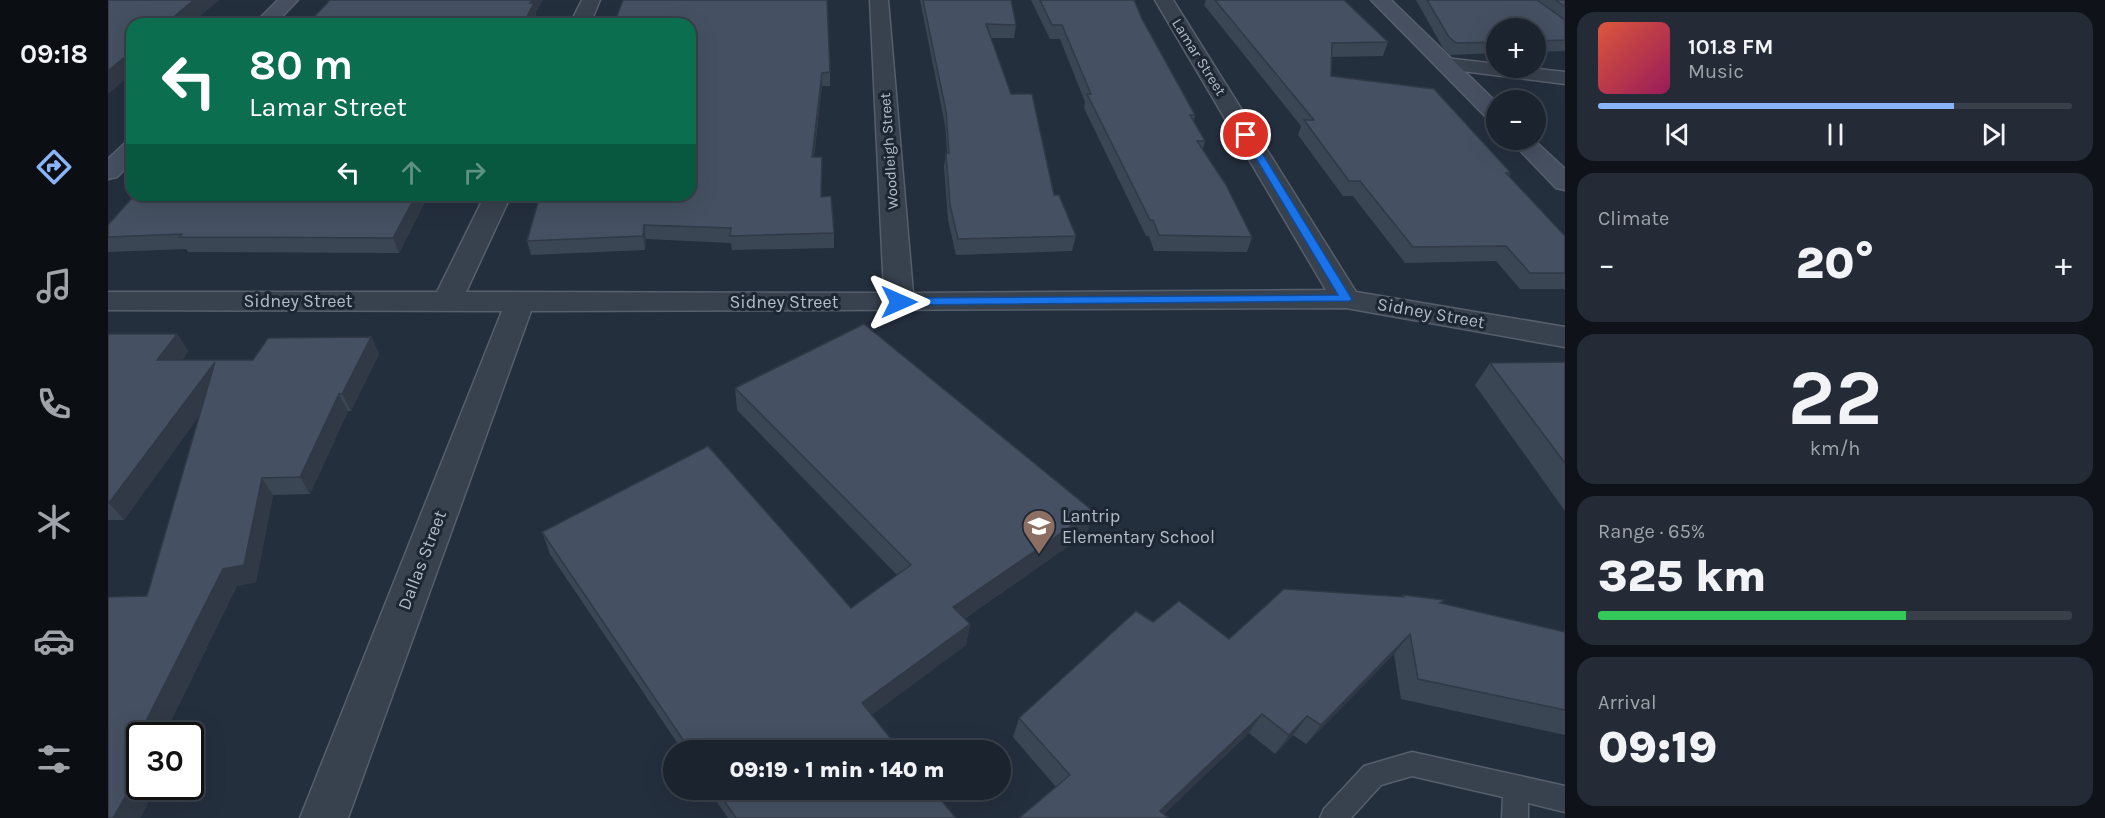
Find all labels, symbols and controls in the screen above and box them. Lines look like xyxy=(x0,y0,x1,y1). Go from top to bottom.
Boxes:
street label: Lamar Street xyxy=(1168,15,1230,99)
map controls xyxy=(1486,18,1546,150)
button: + xyxy=(1486,18,1546,78)
text: 101.8 FM xyxy=(1688,34,1773,60)
text: 09:18 xyxy=(20,38,88,70)
text: 80 m xyxy=(249,40,353,90)
icon: left xyxy=(150,42,228,120)
text: Music xyxy=(1688,60,1744,83)
button: − xyxy=(1486,90,1546,150)
text: Lamar Street xyxy=(249,91,407,123)
street label: Woodleigh Street xyxy=(876,92,902,210)
pin xyxy=(1220,109,1271,160)
icon: arrive xyxy=(1229,118,1262,151)
icon: previous xyxy=(1661,118,1694,151)
icon: pause xyxy=(1819,118,1852,151)
icon: next xyxy=(1977,118,2010,151)
icon: directions xyxy=(33,146,75,188)
icon: left xyxy=(332,156,365,189)
icon: ahead xyxy=(395,156,428,189)
icon: right xyxy=(458,156,491,189)
text: Climate xyxy=(1598,207,1669,230)
text: 20° xyxy=(1796,237,1874,289)
text: − xyxy=(1598,245,1615,283)
text: + xyxy=(2055,245,2072,283)
icon: music xyxy=(33,265,75,307)
position arrow xyxy=(867,270,931,334)
street label: Sidney Street xyxy=(243,290,353,312)
street label: Sidney Street xyxy=(729,291,839,313)
street label: Sidney Street xyxy=(1375,293,1487,333)
text: 22 xyxy=(1788,352,1882,444)
icon: phone xyxy=(33,383,75,425)
text: km/h xyxy=(1810,437,1860,460)
icon: climate xyxy=(33,501,75,543)
place label: Lantrip Elementary School xyxy=(1062,505,1215,548)
street label: Dallas Street xyxy=(393,507,451,613)
school or university icon: Lantrip Elementary School xyxy=(1021,508,1057,555)
text: Range · 65% xyxy=(1598,520,1705,543)
text: 325 km xyxy=(1598,550,1766,602)
icon: car xyxy=(33,620,75,662)
text: Arrival xyxy=(1598,691,1657,714)
text: 09:19 xyxy=(1598,721,1717,773)
speed limit sign: 30 xyxy=(126,722,204,800)
icon: filters xyxy=(33,738,75,780)
text: 09:19 · 1 min · 140 m xyxy=(729,757,945,783)

